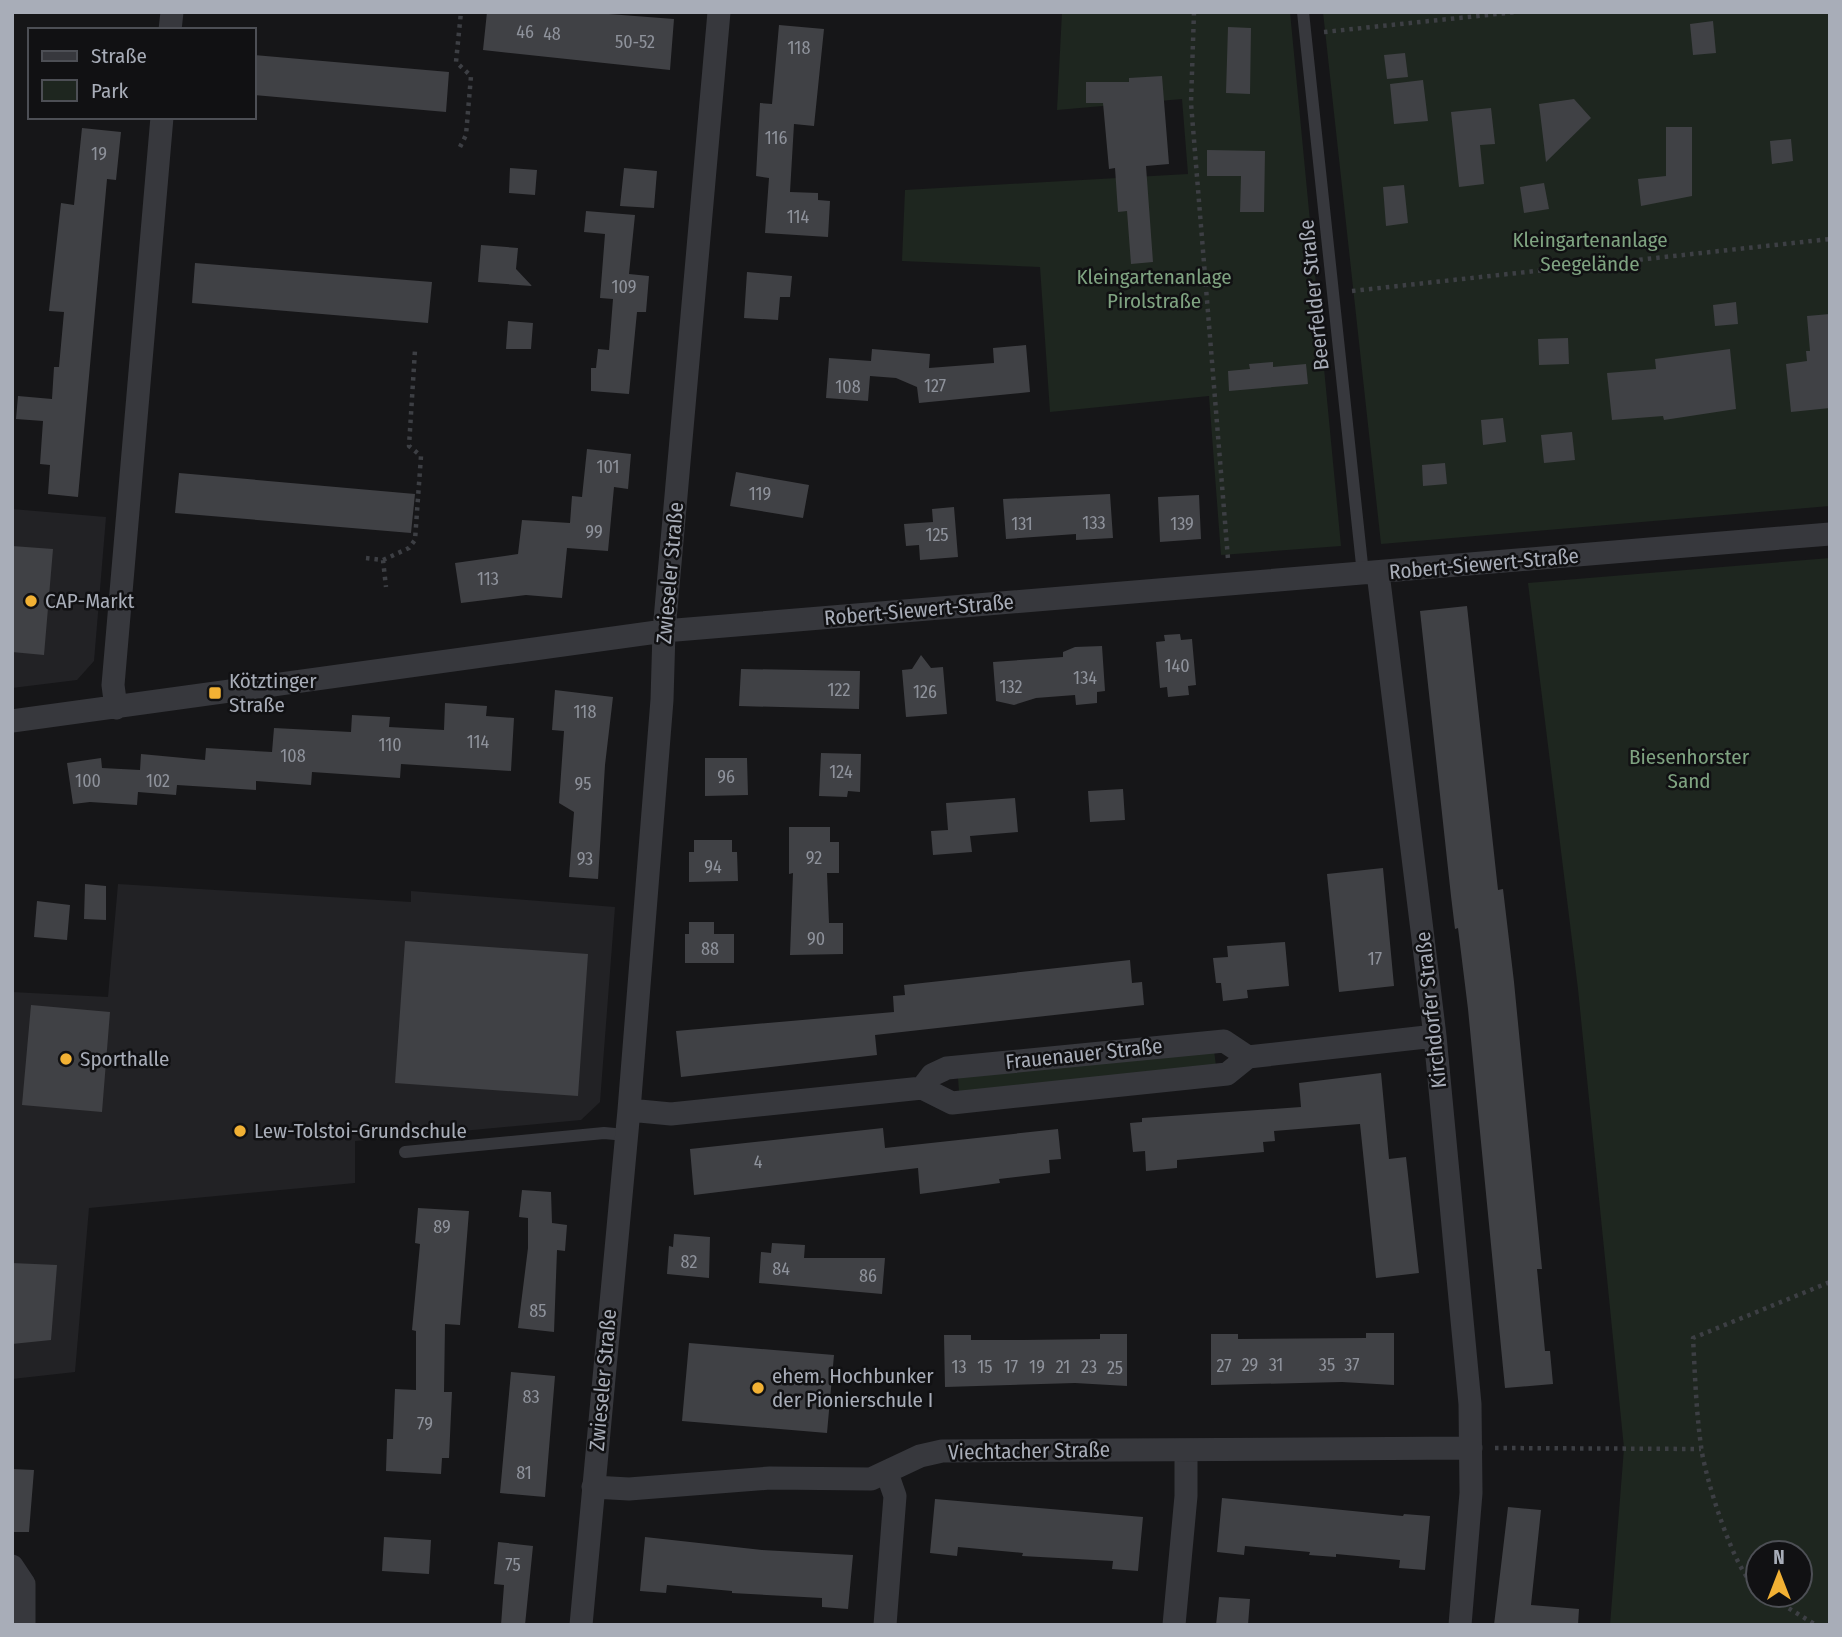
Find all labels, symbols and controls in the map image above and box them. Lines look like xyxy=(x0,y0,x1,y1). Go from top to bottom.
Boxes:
house number: 46 xyxy=(516,21,534,43)
house number: 48 xyxy=(543,23,561,45)
legend xyxy=(28,28,256,119)
house number: 50-52 xyxy=(615,31,655,53)
house number: 118 xyxy=(788,37,810,59)
text: Straße xyxy=(91,43,147,69)
text: Park xyxy=(91,78,129,104)
house number: 116 xyxy=(765,127,787,149)
house number: 19 xyxy=(91,143,107,165)
house number: 114 xyxy=(787,206,810,228)
street label: Beerfelder Straße xyxy=(1293,218,1335,372)
park label: Kleingartenanlage Seegelände xyxy=(1512,227,1668,277)
park label: Kleingartenanlage Pirolstraße xyxy=(1076,264,1232,314)
house number: 109 xyxy=(611,276,637,298)
house number: 127 xyxy=(924,375,946,397)
house number: 108 xyxy=(835,376,861,398)
house number: 101 xyxy=(597,456,619,478)
house number: 119 xyxy=(749,483,771,505)
street label: Zwieseler Straße xyxy=(651,501,689,645)
house number: 133 xyxy=(1082,512,1106,534)
house number: 131 xyxy=(1011,513,1033,535)
house number: 139 xyxy=(1170,513,1194,535)
house number: 99 xyxy=(585,521,603,543)
house number: 125 xyxy=(925,524,949,546)
street label: Robert-Siewert-Straße xyxy=(1388,543,1580,585)
house number: 113 xyxy=(477,568,499,590)
place label: CAP-Markt xyxy=(45,588,134,614)
street label: Robert-Siewert-Straße xyxy=(823,589,1015,631)
marker: CAP-Markt xyxy=(23,593,39,609)
house number: 140 xyxy=(1164,655,1190,677)
house number: 134 xyxy=(1073,667,1097,689)
place label: Kötztinger Straße xyxy=(229,668,317,718)
house number: 132 xyxy=(1000,676,1023,698)
house number: 122 xyxy=(828,679,851,701)
house number: 126 xyxy=(913,681,937,703)
marker: Kötztinger Straße xyxy=(207,685,223,701)
house number: 118 xyxy=(574,701,596,723)
house number: 114 xyxy=(467,731,490,753)
house number: 110 xyxy=(378,734,402,756)
park label: Biesenhorster Sand xyxy=(1629,744,1750,794)
house number: 108 xyxy=(280,745,306,767)
house number: 124 xyxy=(829,761,853,783)
house number: 96 xyxy=(717,766,735,788)
house number: 100 xyxy=(75,770,101,792)
house number: 102 xyxy=(146,770,170,792)
house number: 95 xyxy=(574,773,592,795)
house number: 92 xyxy=(806,847,822,869)
house number: 93 xyxy=(577,848,593,870)
house number: 94 xyxy=(704,856,722,878)
house number: 90 xyxy=(807,928,825,950)
street label: Kirchdorfer Straße xyxy=(1410,930,1452,1090)
house number: 88 xyxy=(701,938,719,960)
house number: 17 xyxy=(1368,948,1382,970)
street label: Frauenauer Straße xyxy=(1004,1033,1164,1075)
place label: Sporthalle xyxy=(80,1046,169,1072)
marker: Sporthalle xyxy=(58,1051,74,1067)
place label: Lew-Tolstoi-Grundschule xyxy=(254,1118,467,1144)
marker: Lew-Tolstoi-Grundschule xyxy=(232,1123,248,1139)
house number: 4 xyxy=(754,1151,763,1173)
house number: 89 xyxy=(433,1216,451,1238)
house number: 82 xyxy=(681,1251,697,1273)
house number: 84 xyxy=(772,1258,790,1280)
house number: 86 xyxy=(859,1265,877,1287)
house number: 85 xyxy=(529,1300,547,1322)
street label: Zwieseler Straße xyxy=(584,1308,622,1452)
house number: 29 xyxy=(1242,1354,1258,1376)
house number: 31 xyxy=(1269,1354,1283,1376)
house number: 35 xyxy=(1319,1354,1335,1376)
house number: 37 xyxy=(1344,1354,1360,1376)
house number: 27 xyxy=(1216,1355,1232,1377)
house number: 13 xyxy=(951,1356,967,1378)
house number: 15 xyxy=(977,1356,993,1378)
house number: 17 xyxy=(1004,1356,1018,1378)
house number: 19 xyxy=(1029,1356,1045,1378)
house number: 21 xyxy=(1056,1356,1070,1378)
house number: 23 xyxy=(1081,1356,1097,1378)
house number: 25 xyxy=(1107,1357,1123,1379)
place label: ehem. Hochbunker der Pionierschule I xyxy=(772,1363,934,1413)
marker: ehem. Hochbunker der Pionierschule I xyxy=(750,1380,766,1396)
house number: 83 xyxy=(522,1386,540,1408)
house number: 79 xyxy=(417,1413,433,1435)
street label: Viechtacher Straße xyxy=(948,1437,1110,1465)
house number: 81 xyxy=(516,1462,532,1484)
north arrow xyxy=(1744,1539,1814,1609)
text: N xyxy=(1773,1546,1785,1569)
house number: 75 xyxy=(505,1554,521,1576)

